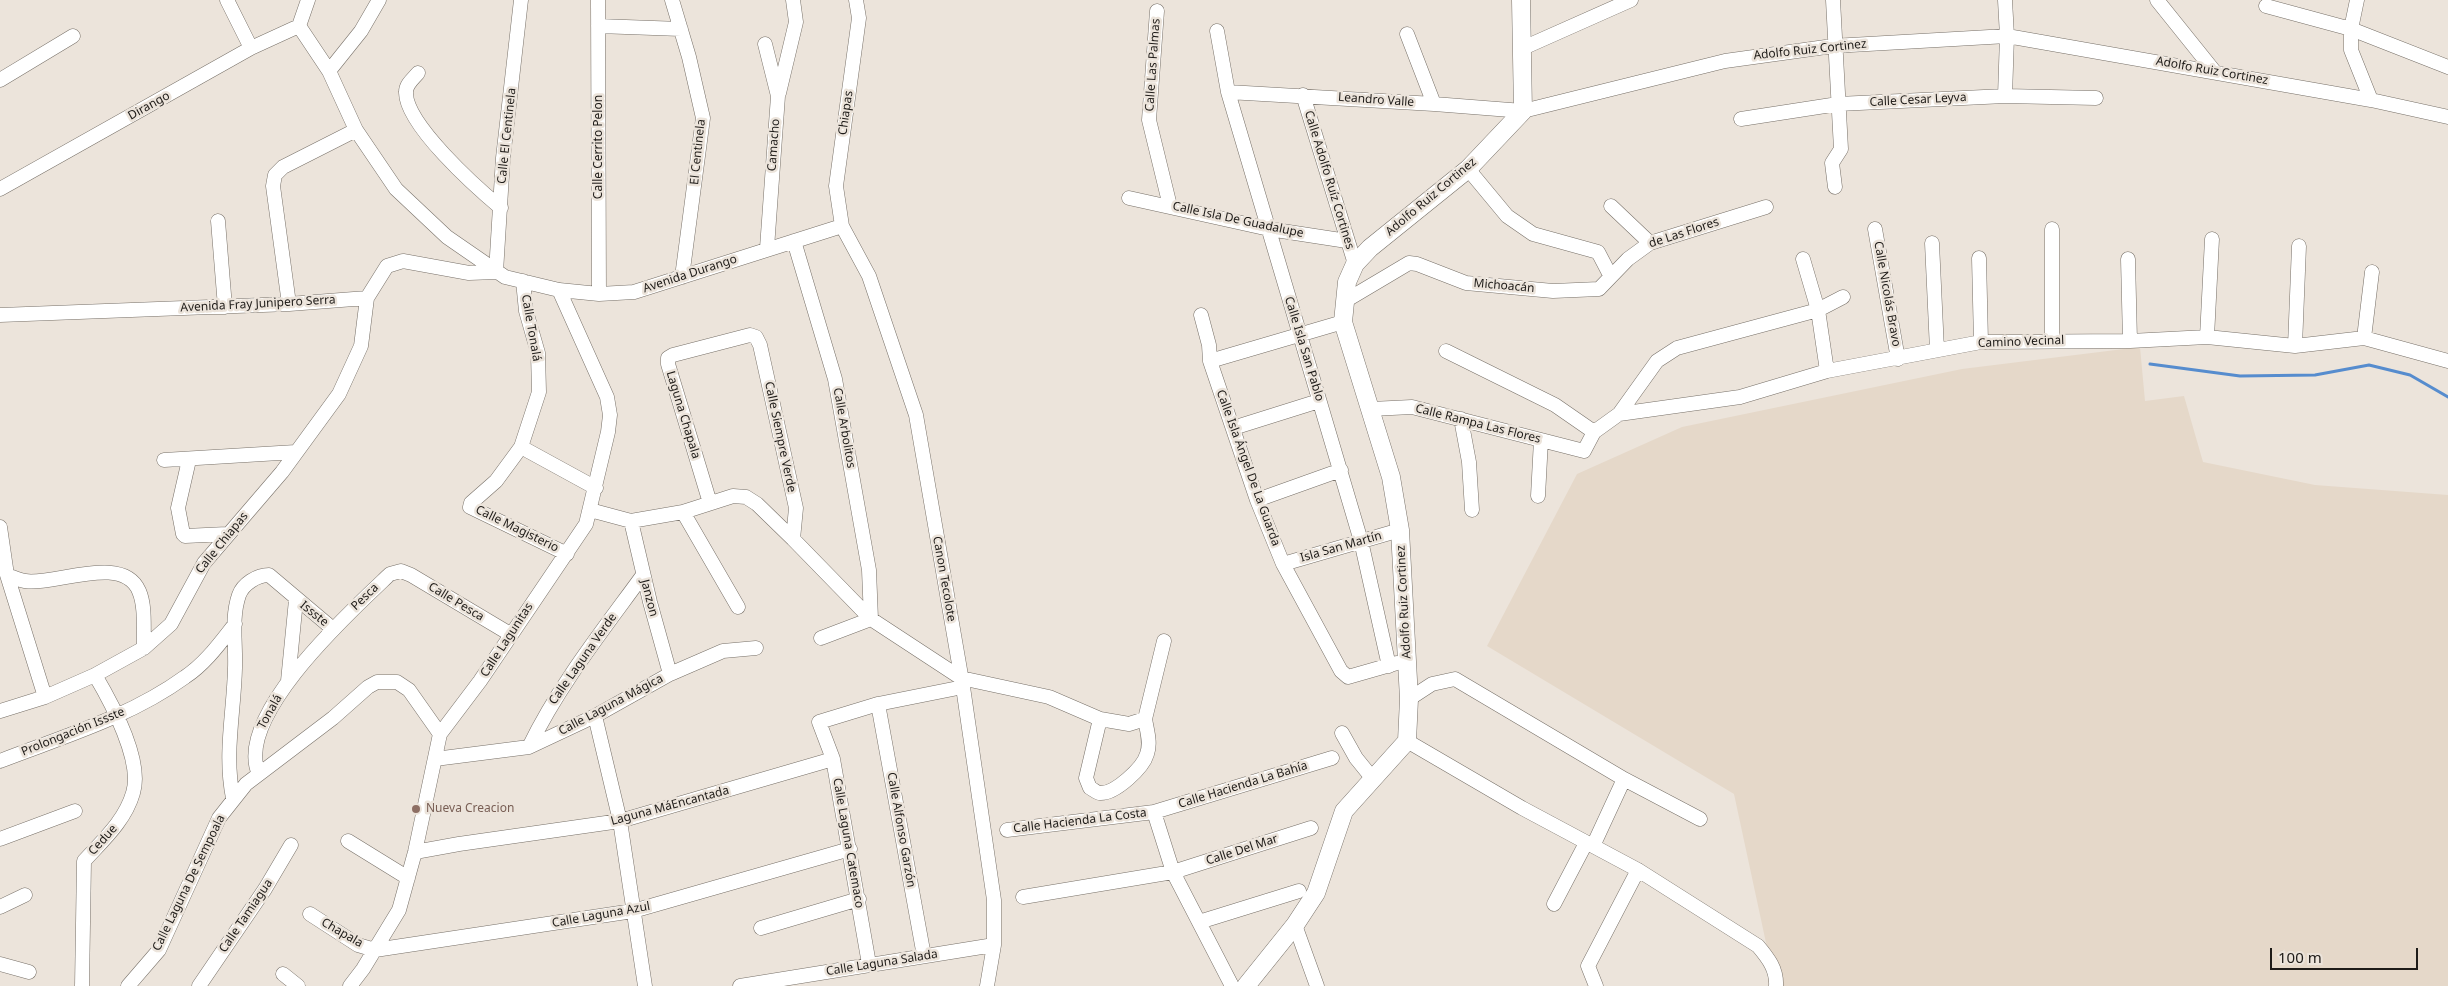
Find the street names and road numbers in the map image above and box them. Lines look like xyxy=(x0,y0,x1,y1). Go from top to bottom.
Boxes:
street label: Calle Las Palmas xyxy=(1143,18,1163,112)
street label: Adolfo Ruiz Cortinez xyxy=(1753,37,1867,63)
street label: Adolfo Ruiz Cortinez xyxy=(2155,54,2269,88)
street label: Calle El Centinela xyxy=(495,87,519,185)
street label: Dirango xyxy=(126,89,172,123)
street label: Chiapas xyxy=(836,90,856,136)
street label: Leandro Valle xyxy=(1337,90,1415,110)
street label: Calle Cesar Leyva xyxy=(1869,90,1967,110)
street label: Calle Cerrito Pelon xyxy=(592,95,606,199)
street label: Calle Adolfo Ruíz Cortines xyxy=(1301,109,1357,251)
street label: El Centinela xyxy=(687,118,709,186)
street label: Camacho xyxy=(765,118,783,172)
street label: Adolfo Ruiz Cortinez xyxy=(1383,155,1479,239)
street label: Calle Isla De Guadalupe xyxy=(1171,199,1305,241)
street label: de Las Flores xyxy=(1647,215,1721,251)
street label: Calle Nicolás Bravo xyxy=(1871,240,1903,348)
street label: Avenida Durango xyxy=(641,252,739,296)
street label: Michoacán xyxy=(1473,276,1535,296)
street label: Avenida Fray Junipero Serra xyxy=(180,293,336,315)
street label: Calle Tonalá xyxy=(518,294,544,362)
street label: Calle Isla San Pablo xyxy=(1281,295,1327,403)
street label: Camino Vecinal xyxy=(1978,333,2064,351)
street label: Laguna Chapala xyxy=(663,369,703,461)
street label: Calle Siempre Verde xyxy=(761,380,799,494)
street label: Calle Arbolitos xyxy=(830,387,858,469)
street label: Calle Isla Ángel De La Guarda xyxy=(1213,388,1283,548)
street label: Calle Rampa Las Flores xyxy=(1414,401,1542,447)
street label: Calle Magisterio xyxy=(473,503,561,555)
street label: Calle Chiapas xyxy=(193,509,251,577)
street label: Isla San Martín xyxy=(1299,528,1383,566)
street label: Canon Tecolote xyxy=(929,535,959,623)
street label: Adolfo Ruiz Cortinez xyxy=(1394,545,1414,659)
street label: Janzon xyxy=(637,578,661,618)
street label: Calle Pesca xyxy=(425,580,487,624)
street label: Pesca xyxy=(348,581,382,613)
street label: Issste xyxy=(297,598,331,630)
street label: Calle Lagunitas xyxy=(478,600,536,680)
street label: Calle Laguna Verde xyxy=(546,611,620,707)
street label: Calle Laguna Mágica xyxy=(556,671,666,739)
street label: Tonalá xyxy=(255,692,285,732)
street label: Prolongación Issste xyxy=(19,705,127,759)
street label: Calle Hacienda La Bahía xyxy=(1177,758,1309,812)
street label: Calle Alfonso Garzón xyxy=(884,771,918,889)
street label: Calle Laguna Catemaco xyxy=(829,777,867,909)
street label: Laguna MáEncantada xyxy=(609,783,731,829)
street label: Calle Hacienda La Costa xyxy=(1013,806,1147,836)
street label: Calle Laguna De Sempoala xyxy=(150,812,228,954)
street label: Cedue xyxy=(86,822,120,858)
street label: Calle Del Mar xyxy=(1204,832,1280,868)
street label: Calle Tamiagua xyxy=(216,877,276,955)
street label: Calle Laguna Azul xyxy=(551,899,651,931)
street label: Chapala xyxy=(319,915,365,951)
street label: Calle Laguna Salada xyxy=(825,947,939,979)

